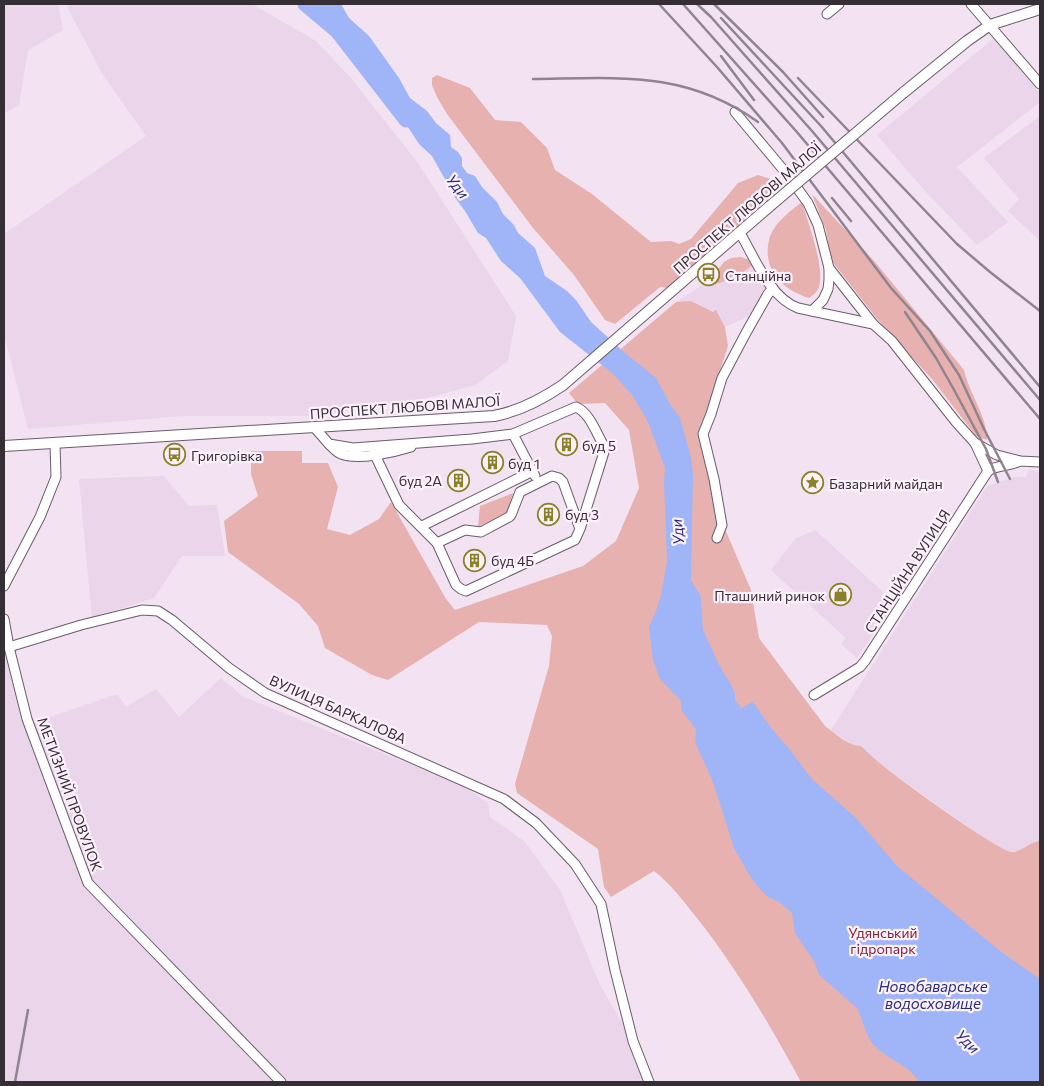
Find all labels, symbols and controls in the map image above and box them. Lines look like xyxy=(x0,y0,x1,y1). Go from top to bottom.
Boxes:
street label: ПРОСПЕКТ ЛЮБОВІ МАЛОЇ xyxy=(670,138,825,277)
water label: Уди xyxy=(443,170,473,202)
bus stop icon: Станційна xyxy=(697,263,721,287)
place label: Станційна xyxy=(725,267,791,284)
street label: ПРОСПЕКТ ЛЮБОВІ МАЛОЇ xyxy=(309,392,502,422)
building icon: буд 5 xyxy=(554,433,578,457)
place label: буд 5 xyxy=(582,437,616,454)
bus stop icon: Григорівка xyxy=(163,443,187,467)
place label: Григорівка xyxy=(191,447,262,464)
building icon: буд 1 xyxy=(480,451,504,475)
place label: буд 1 xyxy=(508,455,540,472)
building icon: буд 2А xyxy=(446,468,470,492)
place icon: Базарний майдан xyxy=(801,471,825,495)
place label: буд 2А xyxy=(399,472,442,489)
place label: Базарний майдан xyxy=(829,475,943,492)
building icon: буд 3 xyxy=(537,502,561,526)
place label: буд 3 xyxy=(565,506,599,523)
street label: СТАНЦІЙНА ВУЛИЦЯ xyxy=(861,506,953,636)
water label: Уди xyxy=(667,518,687,546)
building icon: буд 4Б xyxy=(463,548,487,572)
place label: буд 4Б xyxy=(491,552,534,569)
shop icon: Пташиний ринок xyxy=(829,583,853,607)
place label: Пташиний ринок xyxy=(714,587,826,604)
street label: ВУЛИЦЯ БАРКАЛОВА xyxy=(267,671,409,747)
street label: МЕТИЗНИЙ ПРОВУЛОК xyxy=(34,715,106,873)
park label: Удянський гідропарк xyxy=(848,924,918,957)
water label: Новобаварське водосховище xyxy=(878,977,988,1012)
water label: Уди xyxy=(952,1025,984,1057)

